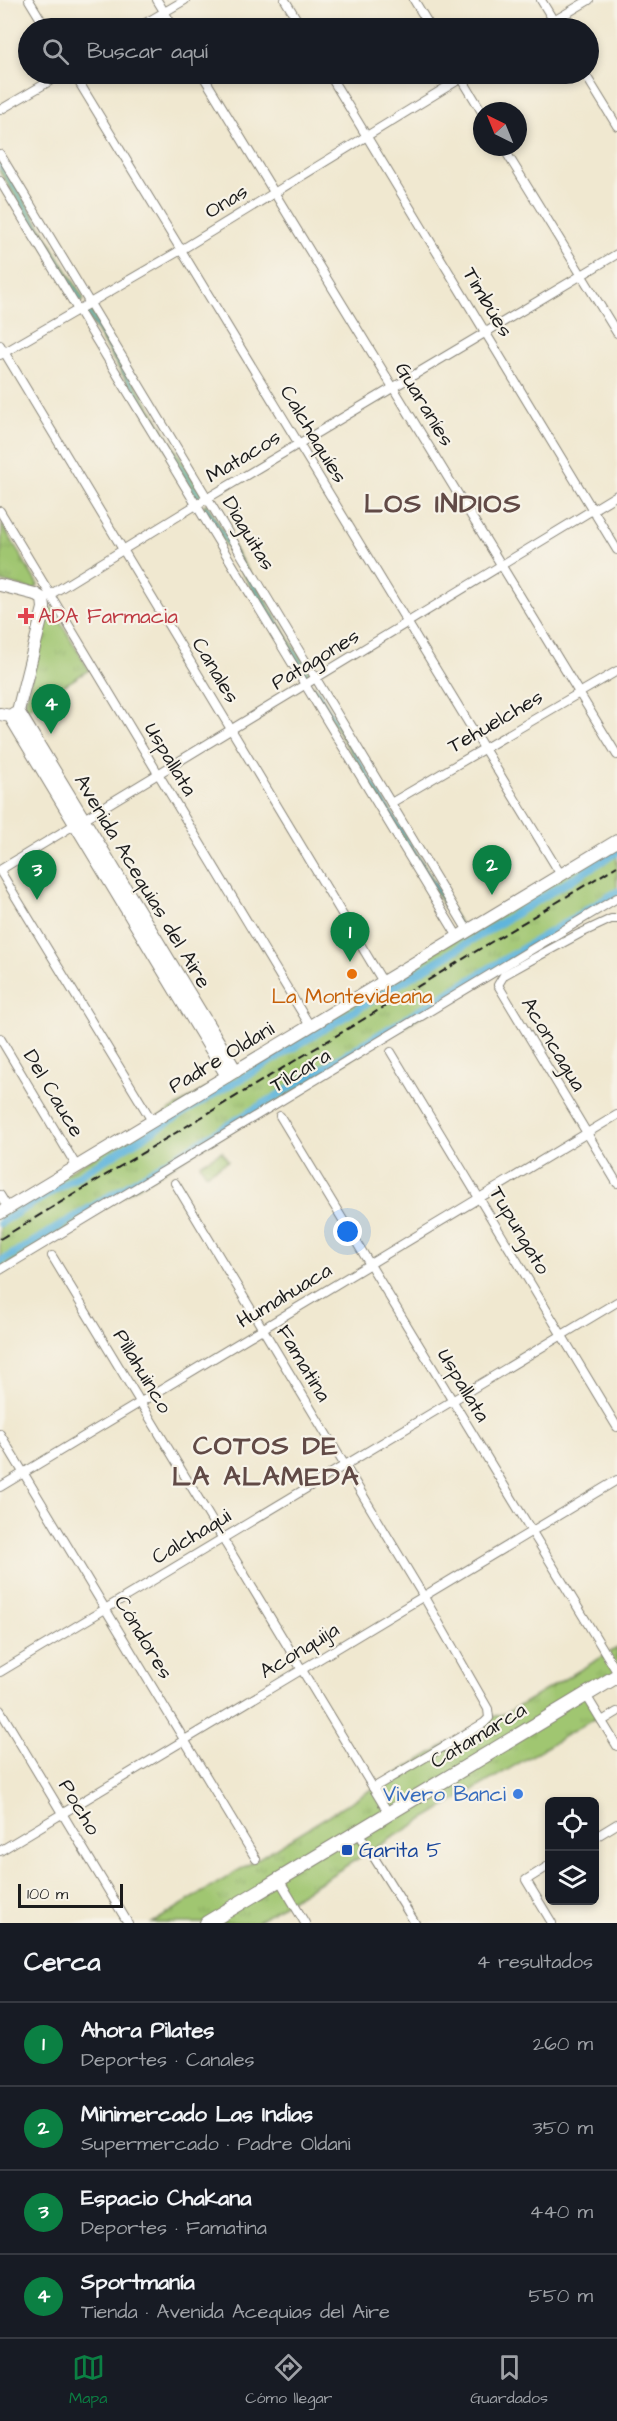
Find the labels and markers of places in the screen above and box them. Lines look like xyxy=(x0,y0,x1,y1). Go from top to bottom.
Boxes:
place label: ADA Farmacia xyxy=(38,602,178,631)
marker: ADA Farmacia xyxy=(19,609,33,623)
pin: 4 xyxy=(32,684,70,734)
pin: 2 xyxy=(472,846,512,895)
pin: 3 xyxy=(18,850,57,900)
pin: 1 xyxy=(330,912,370,962)
marker: La Montevideana xyxy=(345,967,359,981)
place label: La Montevideana xyxy=(271,982,433,1011)
place label: Vivero Banci xyxy=(383,1780,506,1809)
marker: Vivero Banci xyxy=(511,1787,525,1801)
place label: Garita 5 xyxy=(359,1836,442,1865)
marker: Garita 5 xyxy=(340,1843,354,1857)

